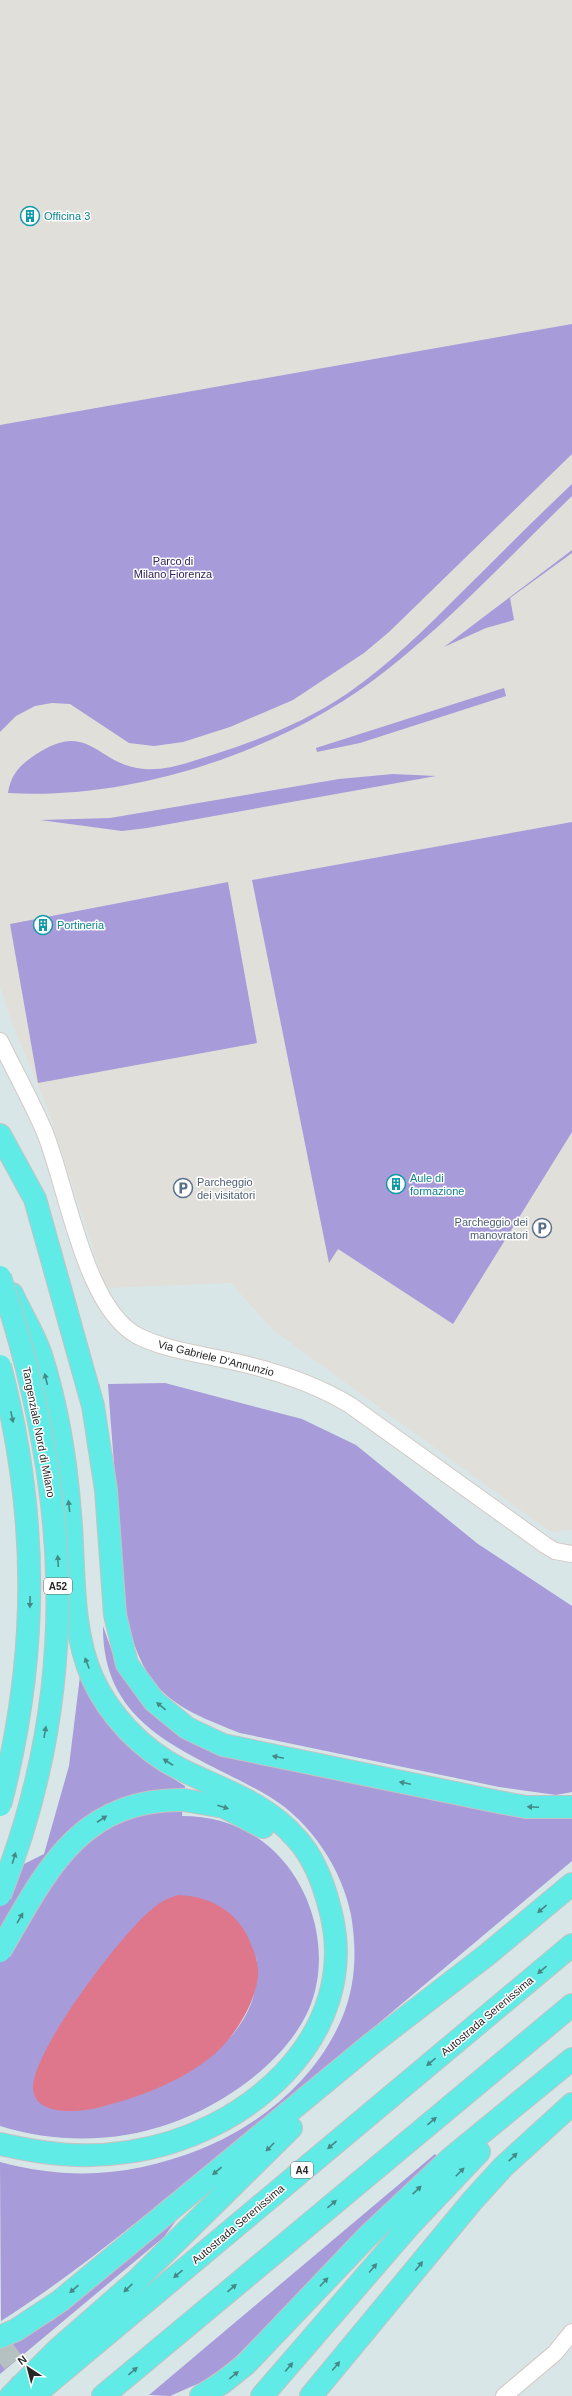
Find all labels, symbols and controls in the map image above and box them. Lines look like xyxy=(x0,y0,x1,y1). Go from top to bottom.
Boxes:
building icon: Officina 3 xyxy=(19,205,41,227)
place label: Officina 3 xyxy=(44,210,90,222)
park label: Parco di Milano Fiorenza xyxy=(134,555,213,580)
building icon: Portineria xyxy=(32,914,54,936)
place label: Portineria xyxy=(57,919,105,931)
place label: Aule di formazione xyxy=(410,1172,464,1197)
building icon: Aule di formazione xyxy=(385,1173,407,1195)
place label: Parcheggio dei visitatori xyxy=(197,1176,255,1201)
parking icon: Parcheggio dei visitatori xyxy=(172,1177,194,1199)
place label: Parcheggio dei manovratori xyxy=(455,1216,528,1241)
parking icon: Parcheggio dei manovratori xyxy=(531,1217,553,1239)
street label: Via Gabriele D'Annunzio xyxy=(157,1338,275,1378)
street label: Tangenziale Nord di Milano xyxy=(20,1366,58,1498)
one-way arrow xyxy=(43,1372,49,1385)
one-way arrow xyxy=(10,1411,16,1424)
one-way arrow xyxy=(66,1500,73,1513)
one-way arrow xyxy=(54,1555,61,1567)
road number: A52 xyxy=(44,1578,72,1594)
one-way arrow xyxy=(27,1596,33,1609)
one-way arrow xyxy=(84,1657,90,1669)
one-way arrow xyxy=(155,1702,166,1711)
one-way arrow xyxy=(43,1726,49,1738)
one-way arrow xyxy=(272,1753,284,1759)
one-way arrow xyxy=(162,1758,174,1765)
one-way arrow xyxy=(399,1779,412,1785)
one-way arrow xyxy=(217,1804,229,1810)
one-way arrow xyxy=(527,1804,539,1811)
one-way arrow xyxy=(96,1816,108,1823)
one-way arrow xyxy=(11,1852,17,1864)
one-way arrow xyxy=(537,1904,547,1913)
one-way arrow xyxy=(16,1912,23,1924)
one-way arrow xyxy=(537,1966,547,1974)
street label: Autostrada Serenissima xyxy=(438,1973,536,2058)
one-way arrow xyxy=(426,2058,437,2067)
one-way arrow xyxy=(427,2117,437,2126)
one-way arrow xyxy=(326,2141,337,2150)
one-way arrow xyxy=(265,2142,275,2152)
one-way arrow xyxy=(508,2152,518,2162)
road number: A4 xyxy=(291,2162,313,2178)
one-way arrow xyxy=(212,2166,223,2175)
one-way arrow xyxy=(455,2167,464,2177)
street label: Autostrada Serenissima xyxy=(189,2181,287,2266)
one-way arrow xyxy=(412,2186,422,2195)
one-way arrow xyxy=(327,2200,338,2209)
one-way arrow xyxy=(415,2260,423,2271)
one-way arrow xyxy=(368,2263,377,2274)
one-way arrow xyxy=(173,2269,184,2278)
one-way arrow xyxy=(320,2277,329,2287)
one-way arrow xyxy=(123,2283,133,2293)
one-way arrow xyxy=(227,2283,238,2292)
one-way arrow xyxy=(68,2285,79,2294)
north arrow xyxy=(8,2348,48,2388)
text: N xyxy=(15,2353,29,2367)
one-way arrow xyxy=(332,2361,341,2372)
one-way arrow xyxy=(284,2362,293,2373)
one-way arrow xyxy=(127,2367,138,2375)
one-way arrow xyxy=(228,2370,239,2379)

